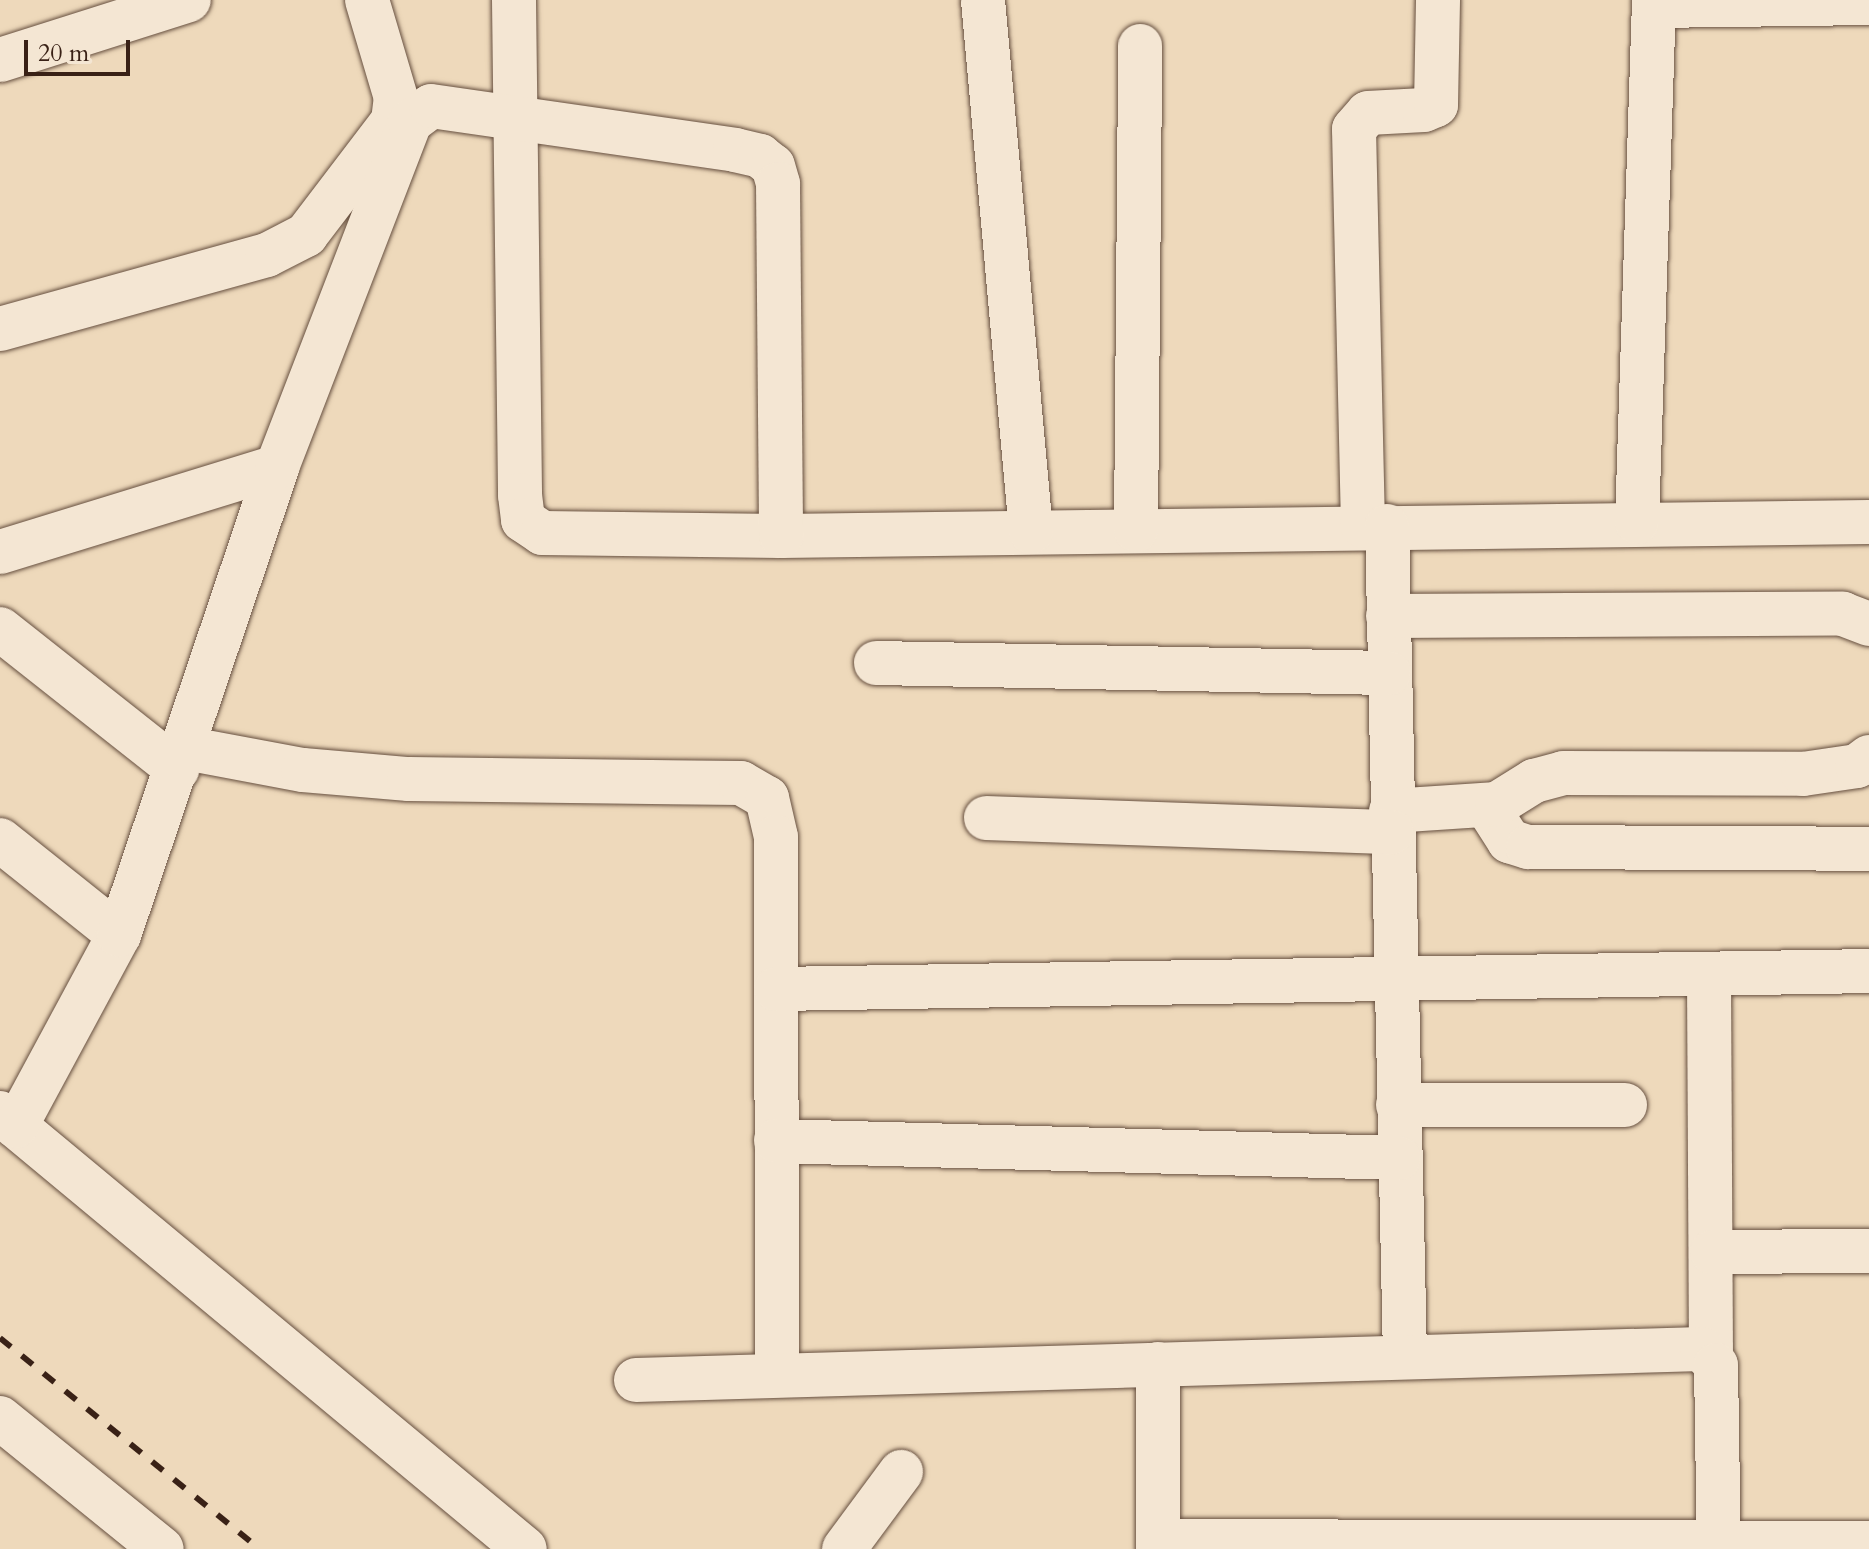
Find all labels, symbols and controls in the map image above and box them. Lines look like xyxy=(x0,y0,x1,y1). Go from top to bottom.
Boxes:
scale bar xyxy=(28,24,134,74)
text: 20 m xyxy=(38,37,89,70)

